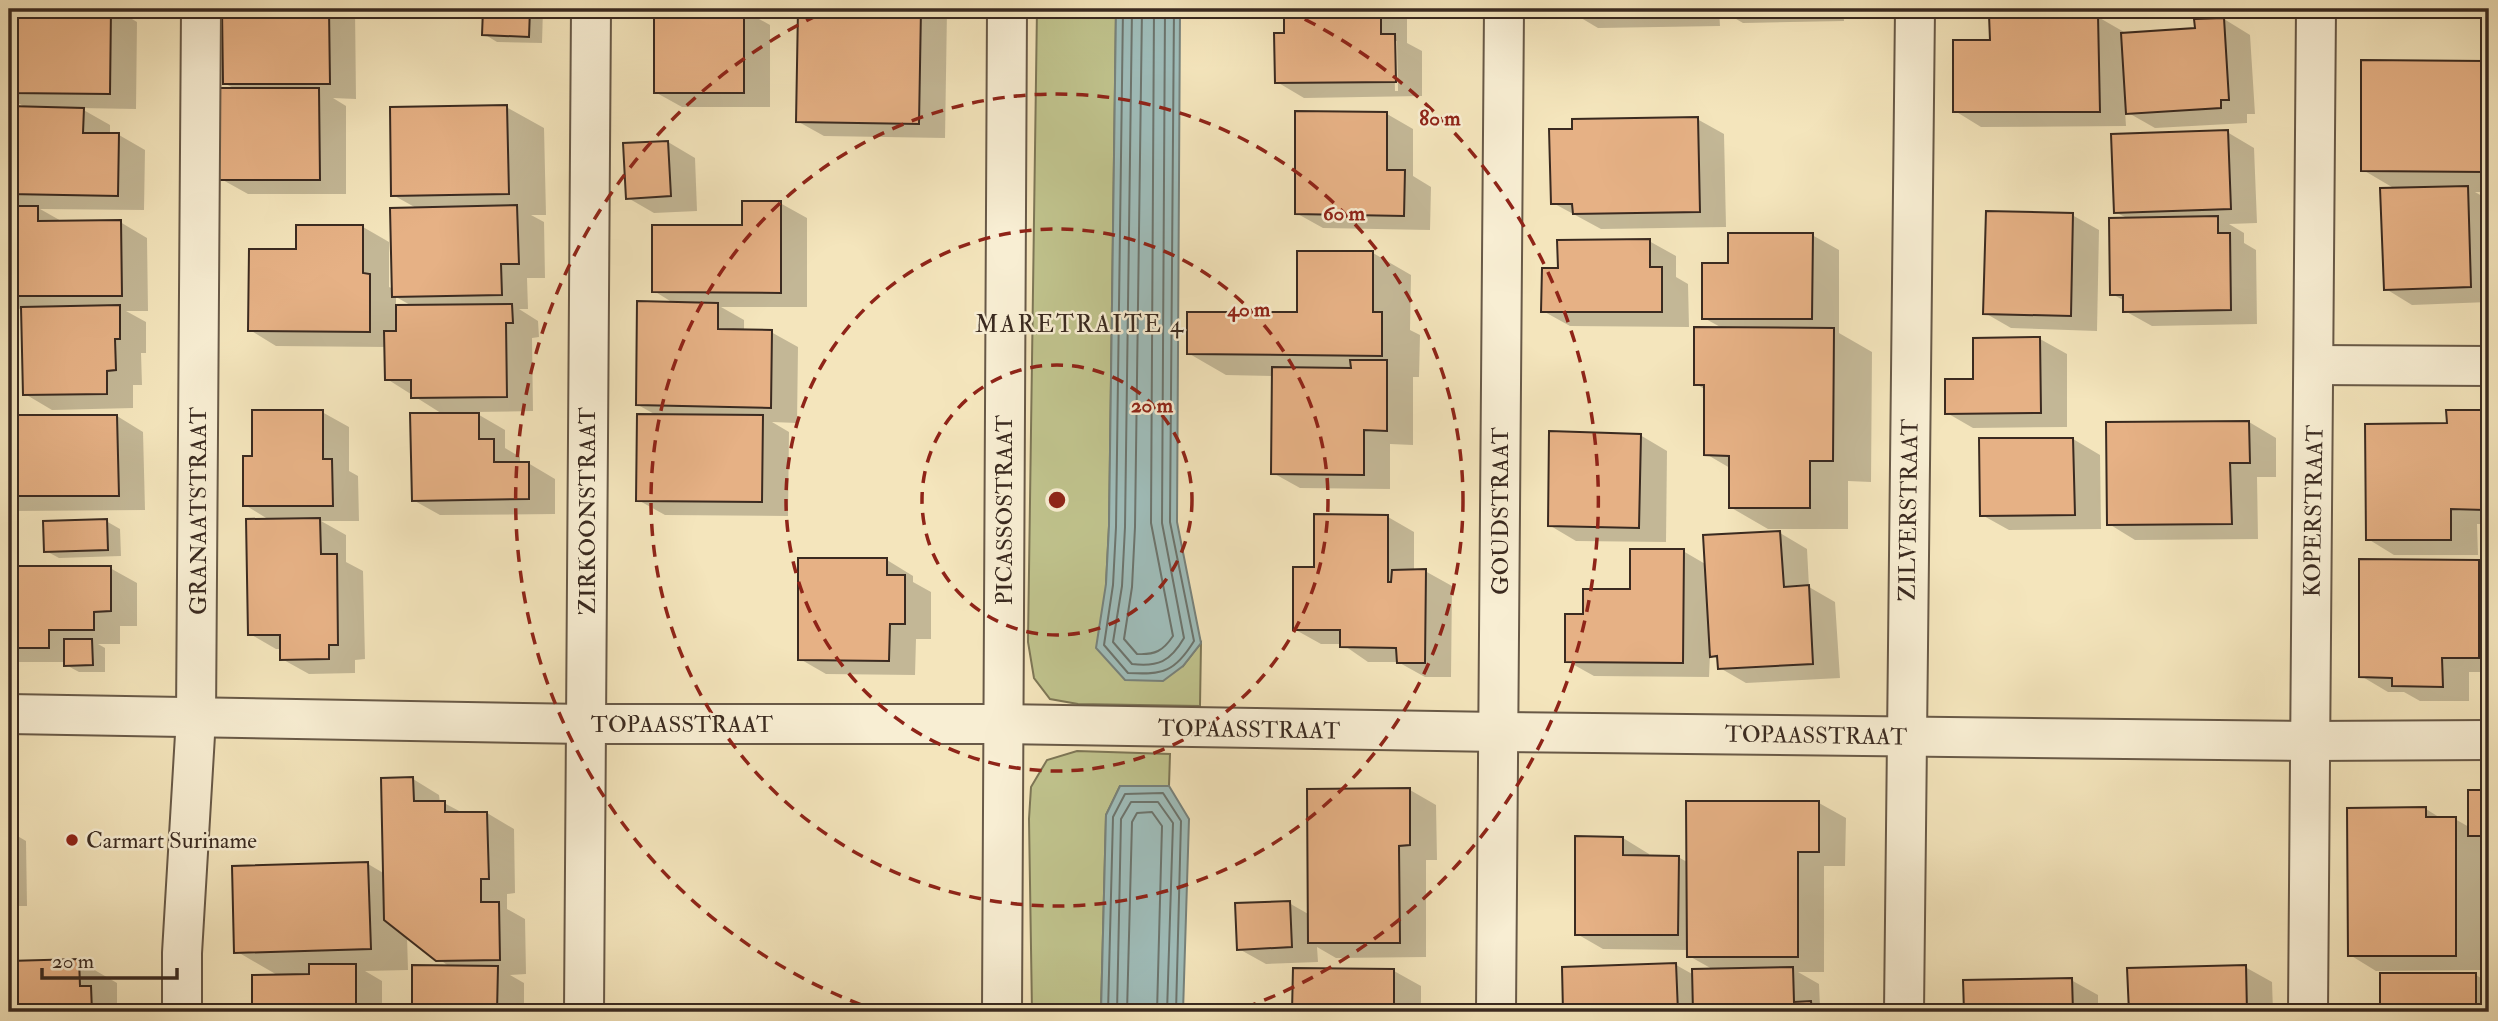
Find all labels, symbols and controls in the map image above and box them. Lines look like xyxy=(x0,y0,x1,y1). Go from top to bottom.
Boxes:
text: 80 m xyxy=(1419,105,1461,132)
text: 60 m xyxy=(1323,200,1366,227)
text: 40 m xyxy=(1227,296,1271,323)
district label: MARETRAITE 4 xyxy=(975,309,1185,340)
text: 20 m xyxy=(1131,392,1174,419)
street label: GRANAATSTRAAT xyxy=(184,407,213,615)
street label: ZIRKOONSTRAAT xyxy=(573,407,602,615)
street label: PICASSOSTRAAT xyxy=(990,415,1019,605)
street label: ZILVERSTRAAT xyxy=(1892,418,1925,602)
street label: KOPERSTRAAT xyxy=(2297,425,2330,597)
street label: GOUDSTRAAT xyxy=(1486,427,1515,595)
centre of rings xyxy=(1045,488,1069,512)
street label: TOPAASSTRAAT xyxy=(591,710,773,739)
street label: TOPAASSTRAAT xyxy=(1158,713,1340,746)
street label: TOPAASSTRAAT xyxy=(1725,719,1907,752)
place label: Carmart Suriname xyxy=(86,826,257,855)
marker: Carmart Suriname xyxy=(64,832,80,848)
scale bar xyxy=(42,937,177,981)
text: 20 m xyxy=(52,948,94,975)

